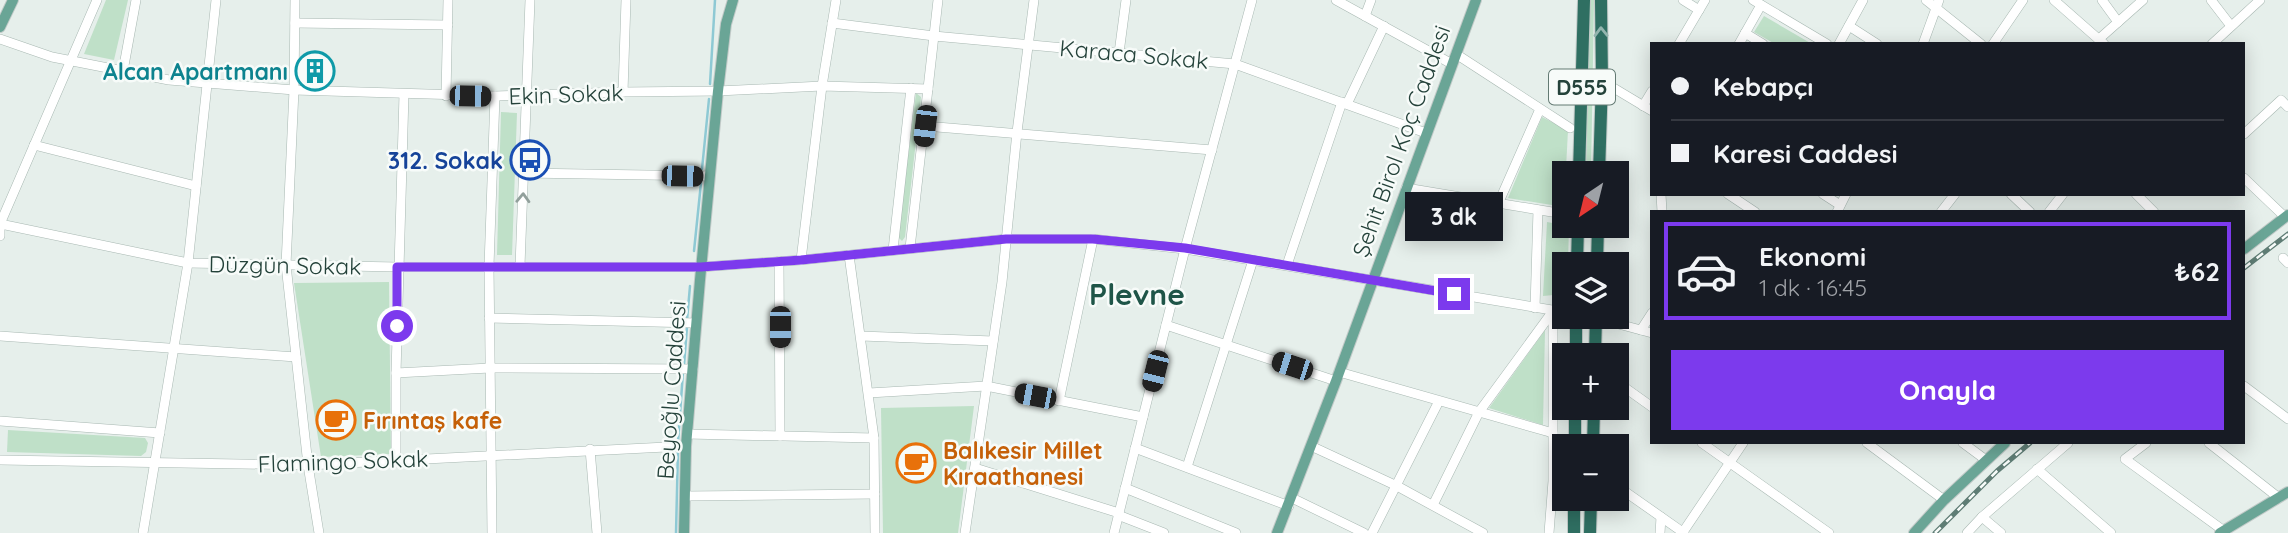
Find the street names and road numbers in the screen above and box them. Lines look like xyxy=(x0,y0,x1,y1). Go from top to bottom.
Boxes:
street label: Şehit Birol Koç Caddesi xyxy=(1346,21,1456,261)
street label: Karaca Sokak xyxy=(1058,33,1210,75)
road number: D555 xyxy=(1549,70,1615,104)
street label: Ekin Sokak xyxy=(508,77,624,111)
street label: Düzgün Sokak xyxy=(208,249,362,281)
street label: Beyoğlu Caddesi xyxy=(650,300,692,480)
street label: Flamingo Sokak xyxy=(257,444,429,478)

